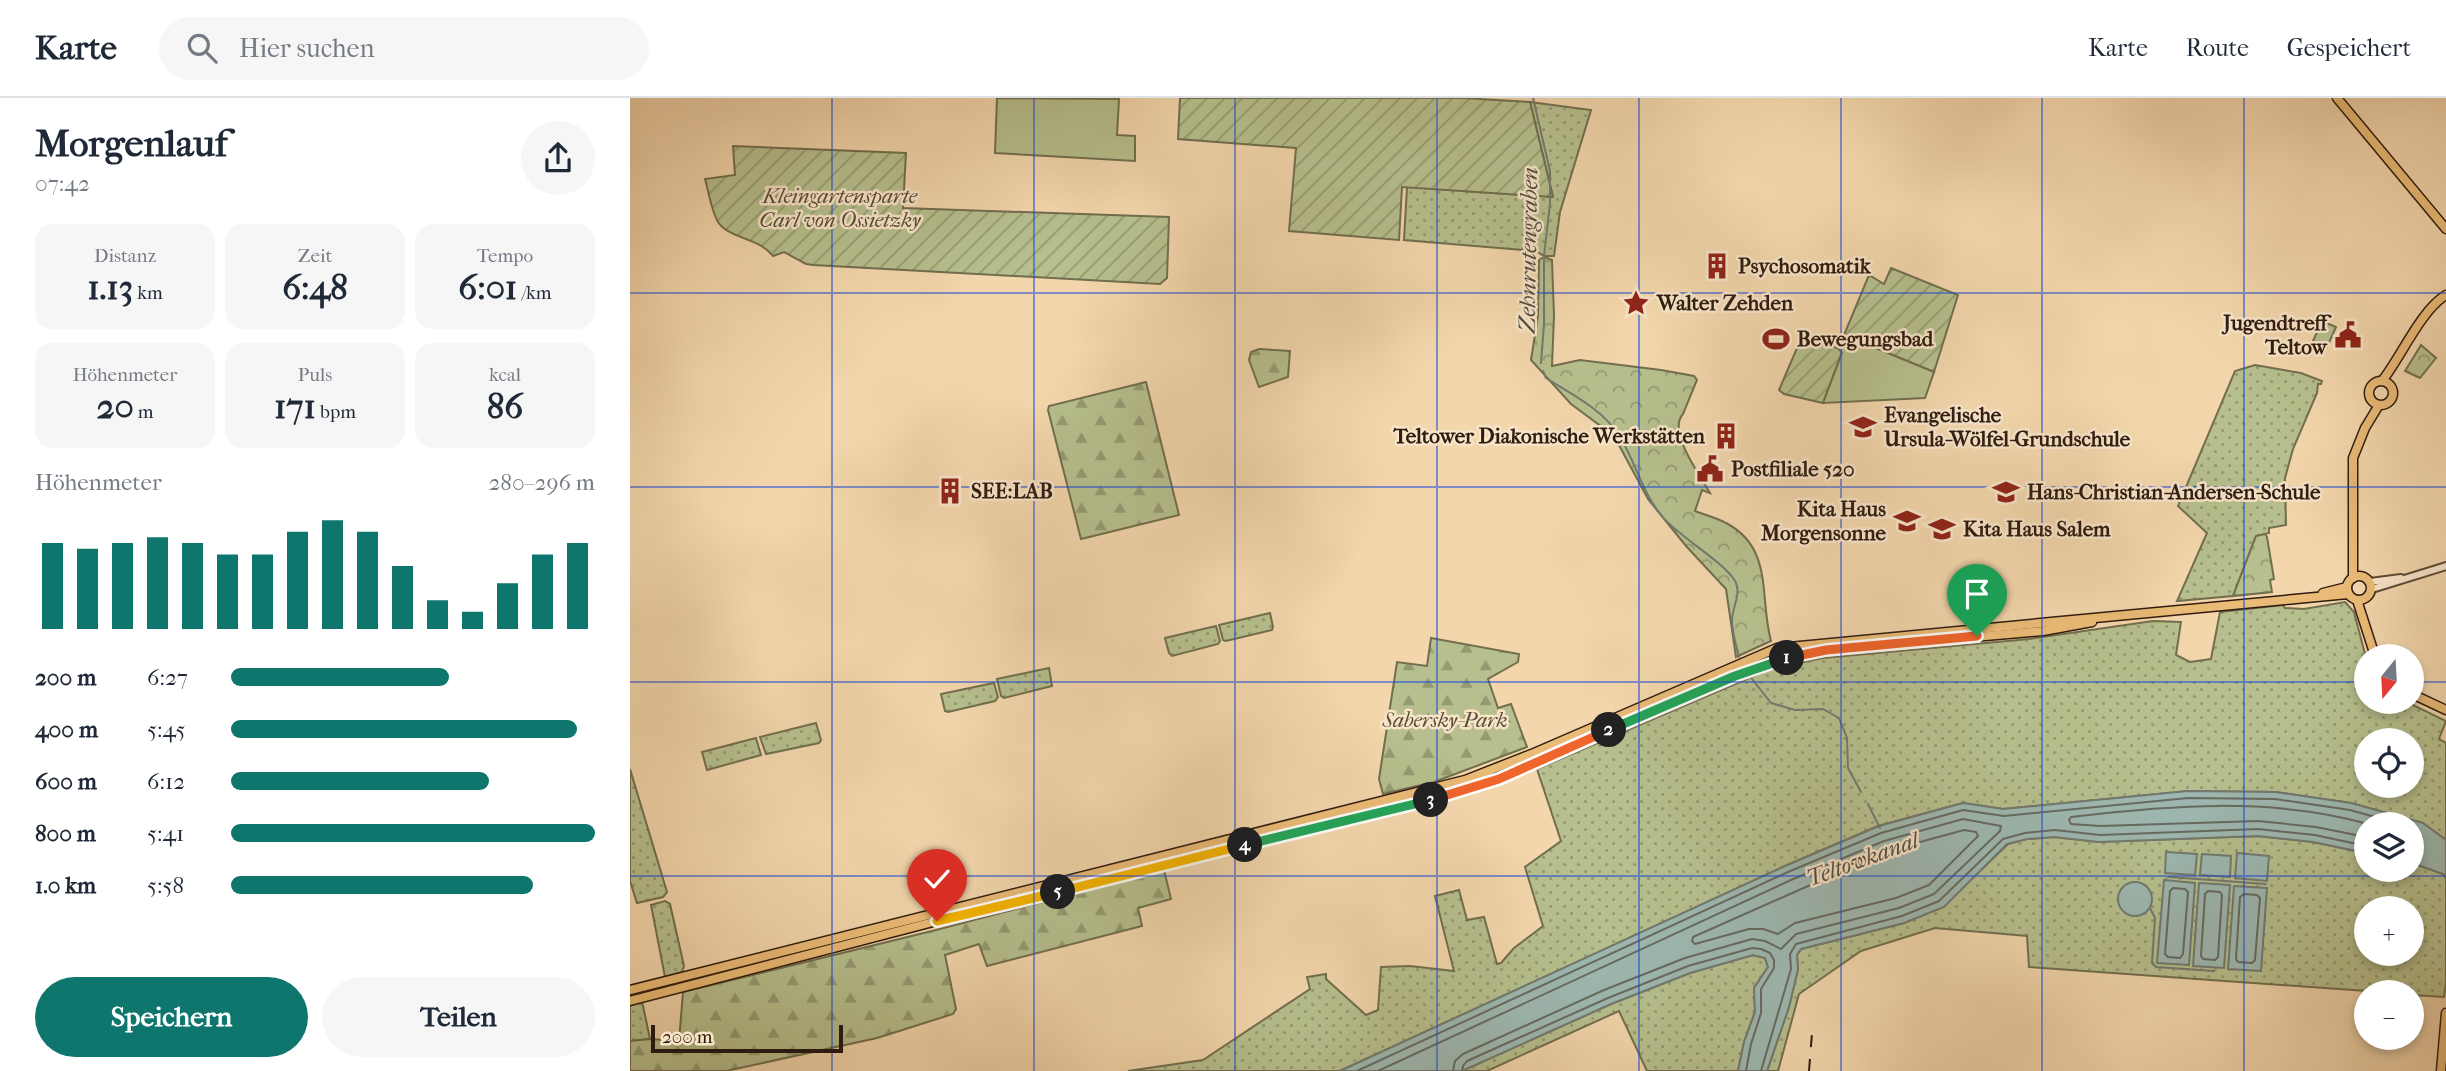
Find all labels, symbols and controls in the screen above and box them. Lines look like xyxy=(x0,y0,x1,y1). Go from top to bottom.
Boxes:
search box xyxy=(159,17,649,80)
text: Karte xyxy=(35,29,117,68)
icon: search xyxy=(183,29,221,67)
text: Hier suchen xyxy=(239,33,375,64)
text: Karte xyxy=(2088,34,2148,62)
text: Route xyxy=(2186,34,2249,62)
text: Gespeichert xyxy=(2287,34,2411,62)
text: Morgenlauf xyxy=(35,121,228,166)
button: share xyxy=(521,121,595,195)
water label: Zehnrutengraben xyxy=(1514,167,1543,335)
text: 07:42 xyxy=(35,170,90,197)
park label: Kleingartensparte Carl von Ossietzky xyxy=(759,184,922,232)
text: Distanz xyxy=(94,245,156,267)
text: Zeit xyxy=(298,245,332,267)
text: Tempo xyxy=(477,245,533,267)
building icon: Psychosomatik xyxy=(1702,251,1732,281)
place label: Psychosomatik xyxy=(1738,254,1872,278)
text: 1.13 xyxy=(87,267,133,308)
text: 6:48 xyxy=(282,267,348,308)
text: 6:01 xyxy=(458,267,517,308)
text: km xyxy=(133,282,163,304)
text: /km xyxy=(517,282,552,304)
place icon: Walter Zehden xyxy=(1621,288,1651,318)
place label: Walter Zehden xyxy=(1656,291,1794,315)
place label: Jugendtreff Teltow xyxy=(2221,311,2333,359)
public building icon: Jugendtreff Teltow xyxy=(2333,320,2363,350)
sports icon: Bewegungsbad xyxy=(1761,324,1791,354)
place label: Bewegungsbad xyxy=(1797,327,1934,351)
text: Höhenmeter xyxy=(73,364,177,386)
text: Puls xyxy=(298,364,332,386)
text: kcal xyxy=(489,364,521,386)
text: 20 xyxy=(96,386,134,427)
text: 171 xyxy=(274,386,316,427)
text: 86 xyxy=(487,386,523,427)
text: m xyxy=(134,401,154,423)
text: bpm xyxy=(316,401,356,423)
place label: Evangelische Ursula-Wölfel-Grundschule xyxy=(1883,403,2131,451)
school or university icon: Evangelische Ursula-Wölfel-Grundschule xyxy=(1848,412,1878,442)
building icon: Teltower Diakonische Werkstätten xyxy=(1711,421,1741,451)
place label: Teltower Diakonische Werkstätten xyxy=(1392,424,1706,448)
public building icon: Postfiliale 520 xyxy=(1695,454,1725,484)
place label: Postfiliale 520 xyxy=(1731,457,1855,481)
text: Höhenmeter xyxy=(35,469,162,496)
text: 280–296 m xyxy=(489,469,595,496)
building icon: SEE:LAB xyxy=(935,476,965,506)
school or university icon: Hans-Christian-Andersen-Schule xyxy=(1991,477,2021,507)
place label: SEE:LAB xyxy=(971,479,1053,503)
place label: Hans-Christian-Andersen-Schule xyxy=(2027,480,2321,504)
place label: Kita Haus Morgensonne xyxy=(1760,497,1887,545)
school or university icon: Kita Haus Morgensonne xyxy=(1892,506,1922,536)
school or university icon: Kita Haus Salem xyxy=(1927,514,1957,544)
place label: Kita Haus Salem xyxy=(1963,517,2111,541)
pin xyxy=(1947,564,2007,636)
icon: arrive xyxy=(1958,575,1996,613)
pin: 1 xyxy=(1770,640,1804,676)
north arrow xyxy=(2354,644,2424,714)
map controls xyxy=(2354,644,2424,1050)
text: 1 xyxy=(1783,646,1790,668)
text: 200 m xyxy=(35,664,96,691)
text: 6:27 xyxy=(147,664,188,691)
park label: Sabersky-Park xyxy=(1381,708,1508,732)
pin: 2 xyxy=(1592,712,1626,748)
text: 400 m xyxy=(35,716,98,743)
text: 5:45 xyxy=(147,716,185,743)
text: 2 xyxy=(1604,718,1613,740)
button: locate xyxy=(2354,728,2424,798)
text: 600 m xyxy=(35,768,97,795)
text: 6:12 xyxy=(147,768,185,795)
pin: 3 xyxy=(1414,782,1448,818)
text: 3 xyxy=(1427,788,1434,810)
button: layers xyxy=(2354,812,2424,882)
text: 800 m xyxy=(35,820,96,847)
text: 5:41 xyxy=(147,820,184,847)
water label: Teltowkanal xyxy=(1803,826,1924,892)
pin: 4 xyxy=(1228,828,1262,862)
text: 4 xyxy=(1239,833,1250,855)
pin xyxy=(907,849,967,921)
icon: check xyxy=(918,860,956,898)
text: 1.0 km xyxy=(35,872,96,899)
text: 5:58 xyxy=(147,872,184,899)
pin: 5 xyxy=(1040,874,1076,910)
text: 5 xyxy=(1053,880,1062,902)
button: + xyxy=(2354,896,2424,966)
button: Speichern xyxy=(35,977,308,1057)
button: Teilen xyxy=(322,977,595,1057)
button: − xyxy=(2354,980,2424,1050)
scale bar xyxy=(651,1022,844,1054)
text: 200 m xyxy=(662,1026,713,1048)

